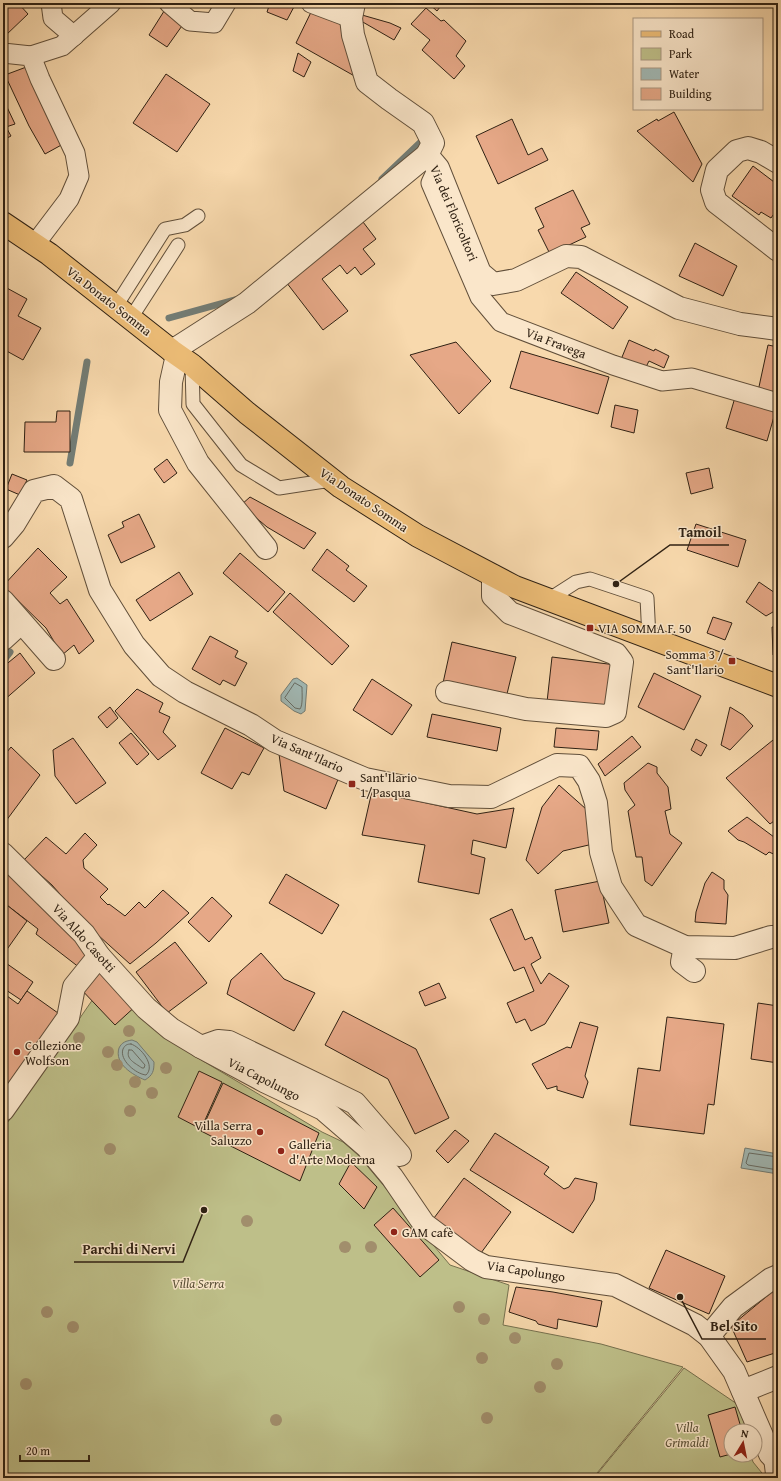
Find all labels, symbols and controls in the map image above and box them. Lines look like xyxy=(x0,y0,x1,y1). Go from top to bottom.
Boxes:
legend xyxy=(633,18,763,110)
text: Road xyxy=(669,25,695,42)
text: Park xyxy=(669,45,693,62)
text: Water xyxy=(669,65,699,82)
text: Building xyxy=(669,85,712,102)
street label: Via dei Floricoltori xyxy=(425,162,483,264)
street label: Via Donato Somma xyxy=(62,262,156,341)
street label: Via Fravega xyxy=(523,323,590,364)
street label: Via Donato Somma xyxy=(316,463,413,537)
callout: Tamoil xyxy=(670,519,729,545)
text: Tamoil xyxy=(678,522,722,542)
place label: VIA SOMMA F. 50 xyxy=(598,619,691,638)
marker: VIA SOMMA F. 50 xyxy=(585,623,595,633)
place label: Somma 3 / Sant'Ilario xyxy=(666,645,724,679)
marker: Somma 3 / Sant'Ilario xyxy=(727,656,737,666)
street label: Via Sant'Ilario xyxy=(267,728,347,778)
place label: Sant'Ilario 1/Pasqua xyxy=(360,768,418,802)
marker: Sant'Ilario 1/Pasqua xyxy=(347,779,357,789)
street label: Via Aldo Casotti xyxy=(48,899,120,977)
place label: Collezione Wolfson xyxy=(25,1036,81,1070)
marker: Collezione Wolfson xyxy=(12,1047,22,1057)
street label: Via Capolungo xyxy=(224,1053,304,1106)
place label: Villa Serra Saluzzo xyxy=(194,1116,253,1150)
marker: Villa Serra Saluzzo xyxy=(255,1127,265,1137)
place label: Galleria d'Arte Moderna xyxy=(289,1135,376,1169)
marker: Galleria d'Arte Moderna xyxy=(276,1146,286,1156)
place label: GAM cafè xyxy=(402,1223,453,1242)
marker: GAM cafè xyxy=(389,1227,399,1237)
callout: Parchi di Nervi xyxy=(74,1236,183,1262)
text: Parchi di Nervi xyxy=(82,1239,176,1259)
street label: Via Capolungo xyxy=(485,1255,567,1287)
park label: Villa Serra xyxy=(172,1274,224,1293)
callout: Bel Sito xyxy=(702,1313,766,1339)
text: Bel Sito xyxy=(710,1316,758,1336)
park label: Villa Grimaldi xyxy=(665,1418,709,1452)
north arrow xyxy=(723,1423,763,1463)
text: N xyxy=(740,1425,750,1442)
scale bar xyxy=(20,1437,89,1463)
text: 20 m xyxy=(26,1442,50,1459)

